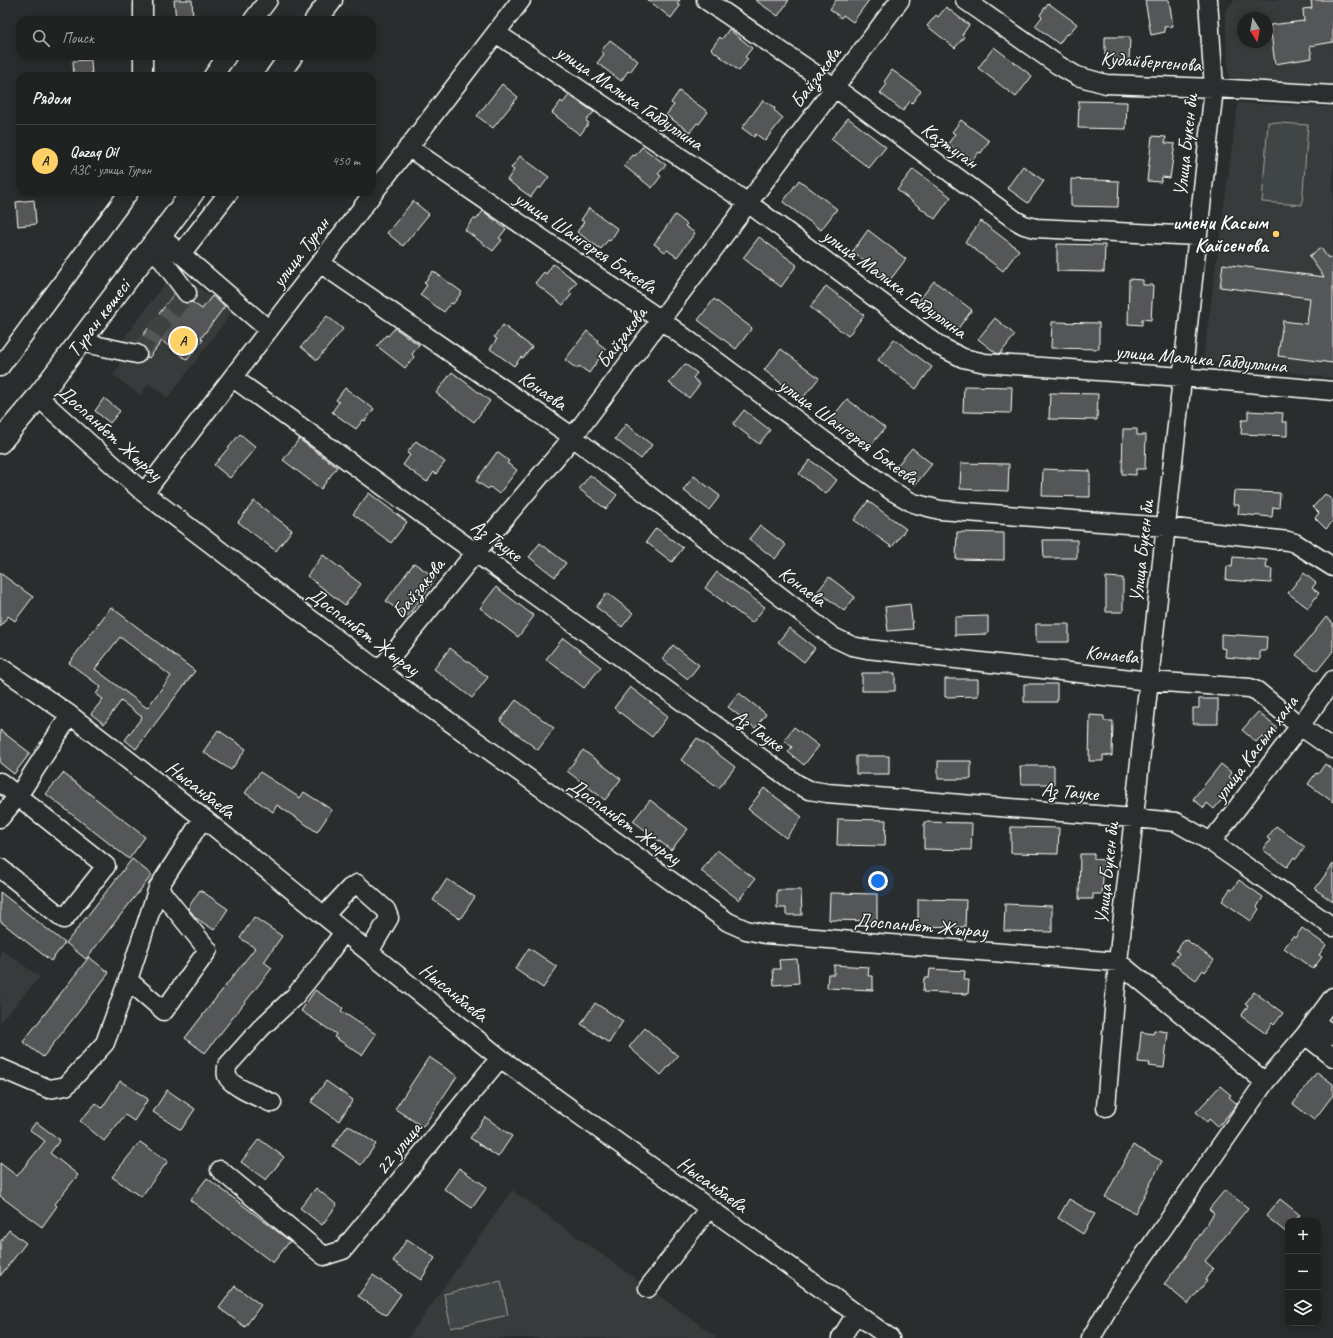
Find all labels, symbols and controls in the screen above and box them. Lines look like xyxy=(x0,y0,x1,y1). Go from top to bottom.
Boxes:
north arrow xyxy=(1237,12,1273,48)
search box xyxy=(16,16,376,60)
icon: search xyxy=(30,27,52,49)
text: Поиск xyxy=(62,29,94,48)
street label: улица Малика Габдуллина xyxy=(551,38,709,157)
street label: Байзакова xyxy=(784,40,848,113)
street label: Кудайбергенова xyxy=(1100,46,1203,78)
text: Рядом xyxy=(32,88,70,109)
street label: Улица Букен би xyxy=(1168,92,1203,197)
street label: Казтуган xyxy=(916,116,984,176)
text: Qazaq Oil xyxy=(70,143,117,162)
text: A xyxy=(42,153,48,169)
text: 450 m xyxy=(332,153,360,169)
text: АЗС · улица Туран xyxy=(70,162,151,178)
street label: улица Шангерея Бокеева xyxy=(509,185,663,300)
place label: имени Касым Кайсенова xyxy=(1173,210,1270,258)
street label: улица Туран xyxy=(265,211,336,293)
street label: улица Малика Габдуллина xyxy=(817,222,973,345)
marker: имени Касым Кайсенова xyxy=(1271,229,1281,239)
street label: Тұран көшесі xyxy=(61,273,137,362)
street label: Байзакова xyxy=(590,300,654,373)
pin: A xyxy=(170,326,196,356)
street label: улица Малика Габдуллина xyxy=(1113,338,1289,379)
street label: Конаева xyxy=(514,365,573,417)
street label: улица Шангерея Бокеева xyxy=(773,372,925,492)
street label: Доспанбет Жырау xyxy=(52,379,168,487)
street label: Улица Букен би xyxy=(1124,498,1159,603)
street label: Аз Тауке xyxy=(466,514,528,569)
street label: Байзакова xyxy=(387,552,452,624)
street label: Конаева xyxy=(774,560,833,613)
street label: Доспанбет Жырау xyxy=(303,581,425,682)
street label: Конаева xyxy=(1084,639,1141,670)
street label: улица Касым хана xyxy=(1207,689,1305,807)
street label: Аз Тауке xyxy=(728,704,790,759)
street label: Нысанбаева xyxy=(161,755,241,825)
street label: Доспанбет Жырау xyxy=(563,772,687,871)
street label: Аз Тауке xyxy=(1040,777,1101,808)
street label: Улица Букен би xyxy=(1089,820,1124,925)
your location xyxy=(868,871,888,891)
street label: Доспанбет Жырау xyxy=(854,907,990,944)
street label: Нысанбаева xyxy=(414,957,494,1028)
street label: 22 улица xyxy=(369,1115,429,1180)
street label: Нысанбаева xyxy=(673,1151,754,1219)
map controls xyxy=(1285,1218,1321,1326)
button: + xyxy=(1285,1218,1321,1254)
button: − xyxy=(1285,1254,1321,1290)
button: layers xyxy=(1285,1290,1321,1326)

